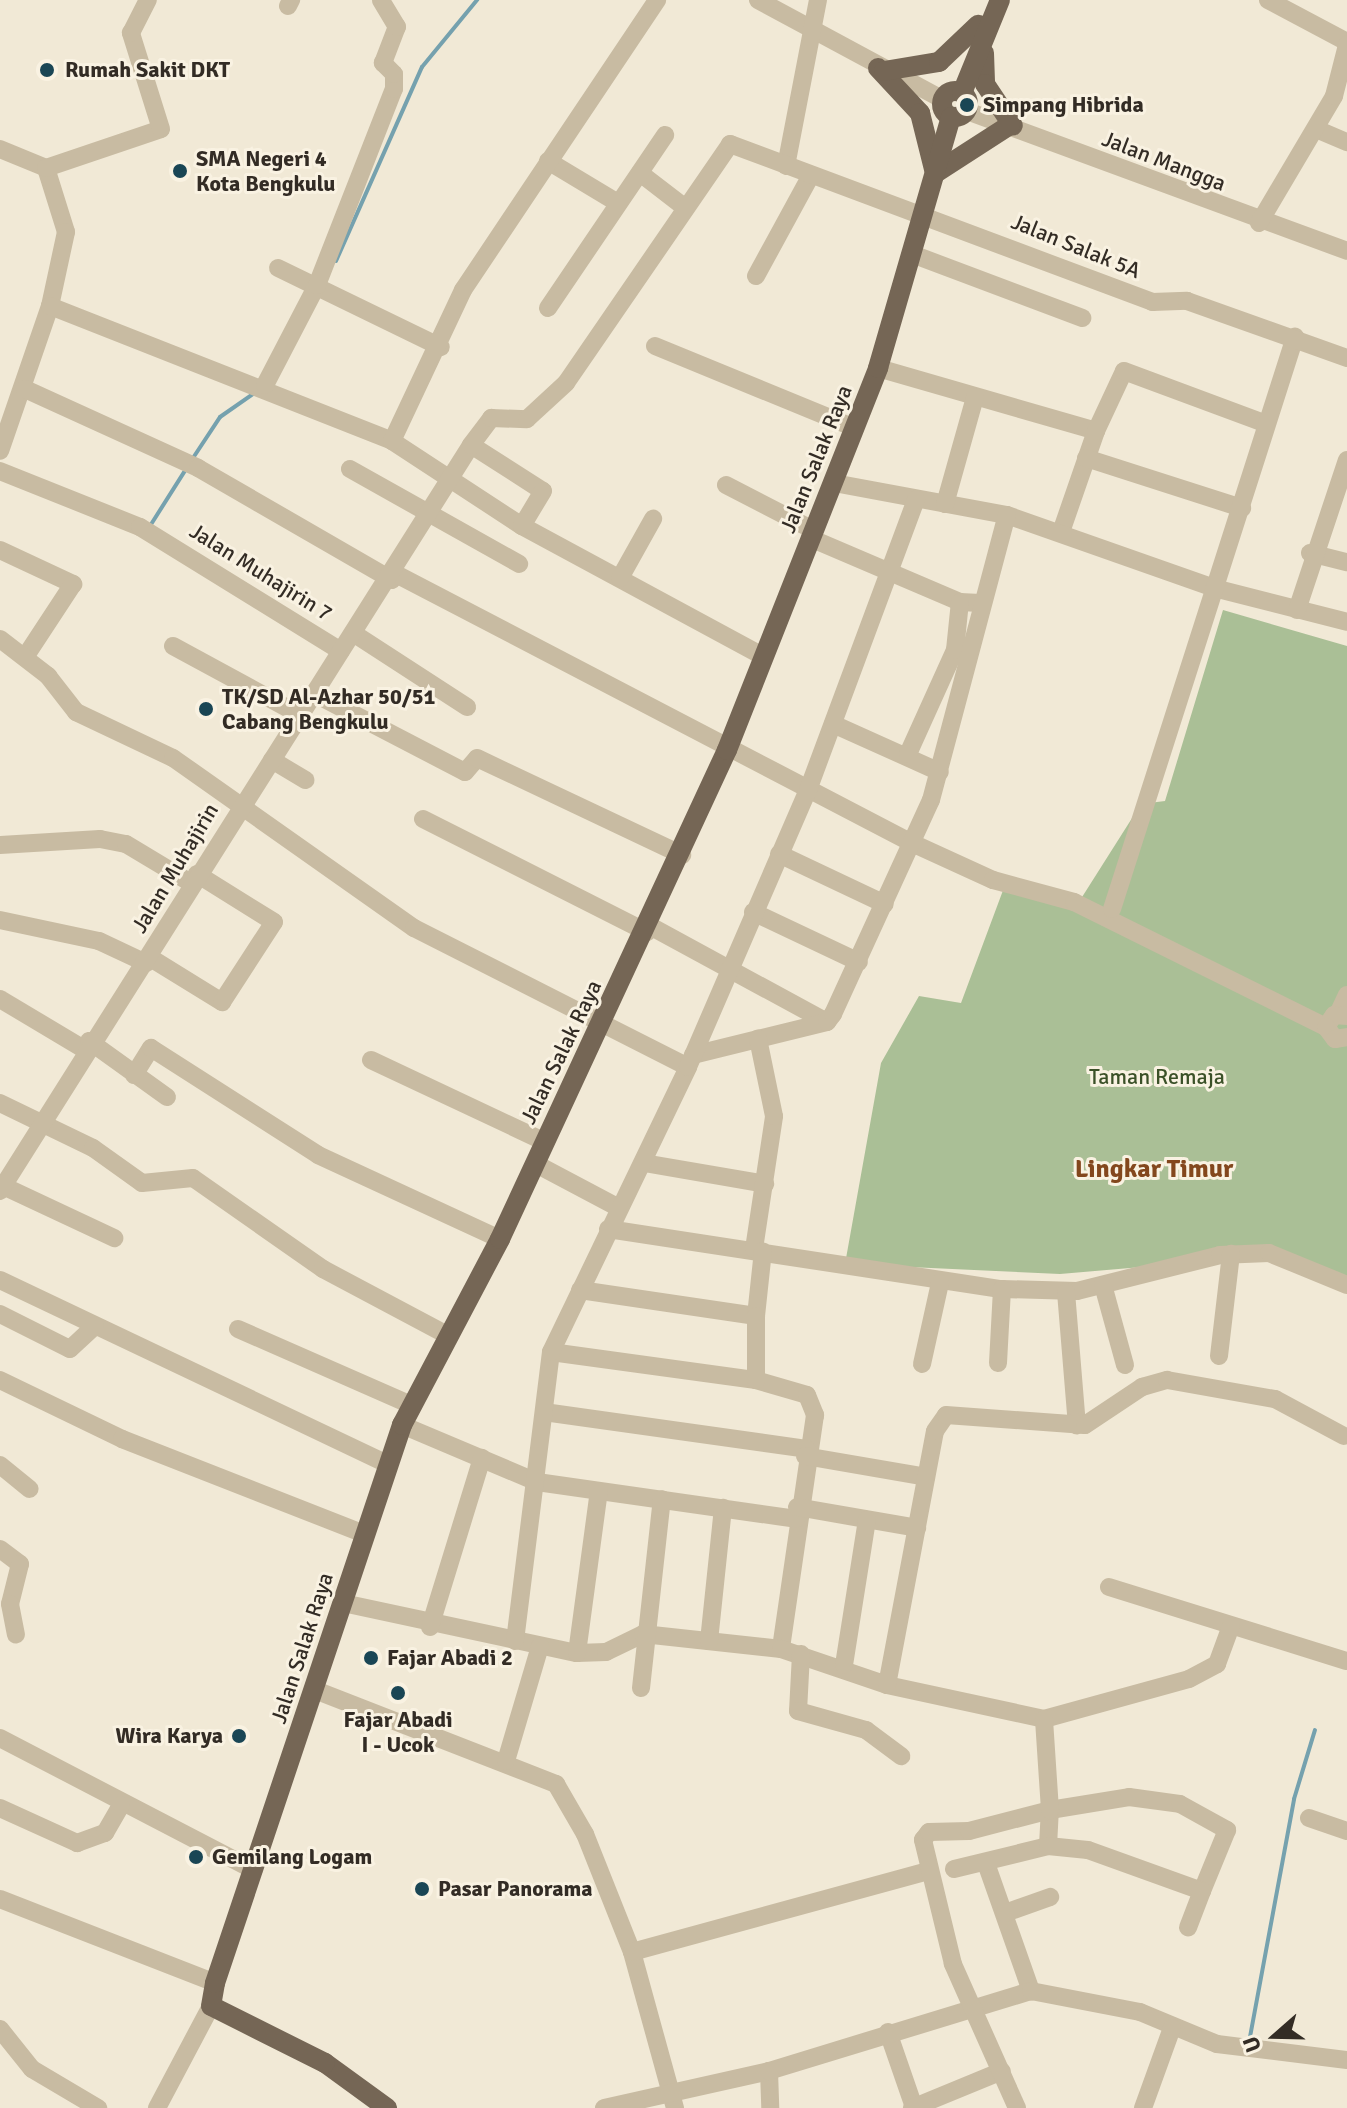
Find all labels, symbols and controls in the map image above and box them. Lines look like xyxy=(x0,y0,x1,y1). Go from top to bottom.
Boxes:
place label: Rumah Sakit DKT xyxy=(65,57,230,83)
marker: Rumah Sakit DKT xyxy=(36,59,58,81)
place label: Simpang Hibrida xyxy=(983,92,1144,118)
marker: Simpang Hibrida xyxy=(958,96,976,114)
street label: Jalan Mangga xyxy=(1098,125,1230,197)
place label: SMA Negeri 4 Kota Bengkulu xyxy=(196,145,335,196)
marker: SMA Negeri 4 Kota Bengkulu xyxy=(171,162,189,180)
street label: Jalan Salak 5A xyxy=(1007,208,1145,284)
street label: Jalan Salak Raya xyxy=(774,381,858,537)
street label: Jalan Muhajirin 7 xyxy=(185,518,337,626)
place label: TK/SD Al-Azhar 50/51 Cabang Bengkulu xyxy=(222,683,435,734)
marker: TK/SD Al-Azhar 50/51 Cabang Bengkulu xyxy=(197,700,215,718)
street label: Jalan Muhajirin xyxy=(126,798,224,938)
street label: Jalan Salak Raya xyxy=(515,976,607,1128)
park label: Taman Remaja xyxy=(1089,1064,1225,1090)
district label: Lingkar Timur xyxy=(1075,1154,1233,1186)
street label: Jalan Salak Raya xyxy=(265,1569,339,1727)
place label: Fajar Abadi 2 xyxy=(387,1645,513,1671)
marker: Fajar Abadi 2 xyxy=(362,1649,380,1667)
marker: Fajar Abadi I - Ucok xyxy=(389,1684,407,1702)
place label: Fajar Abadi I - Ucok xyxy=(343,1706,453,1758)
place label: Wira Karya xyxy=(116,1723,223,1749)
marker: Wira Karya xyxy=(230,1727,248,1745)
place label: Gemilang Logam xyxy=(212,1844,372,1870)
marker: Gemilang Logam xyxy=(187,1848,205,1866)
place label: Pasar Panorama xyxy=(438,1876,593,1902)
marker: Pasar Panorama xyxy=(413,1880,431,1898)
north arrow xyxy=(1235,1996,1315,2076)
text: U xyxy=(1237,2033,1267,2056)

